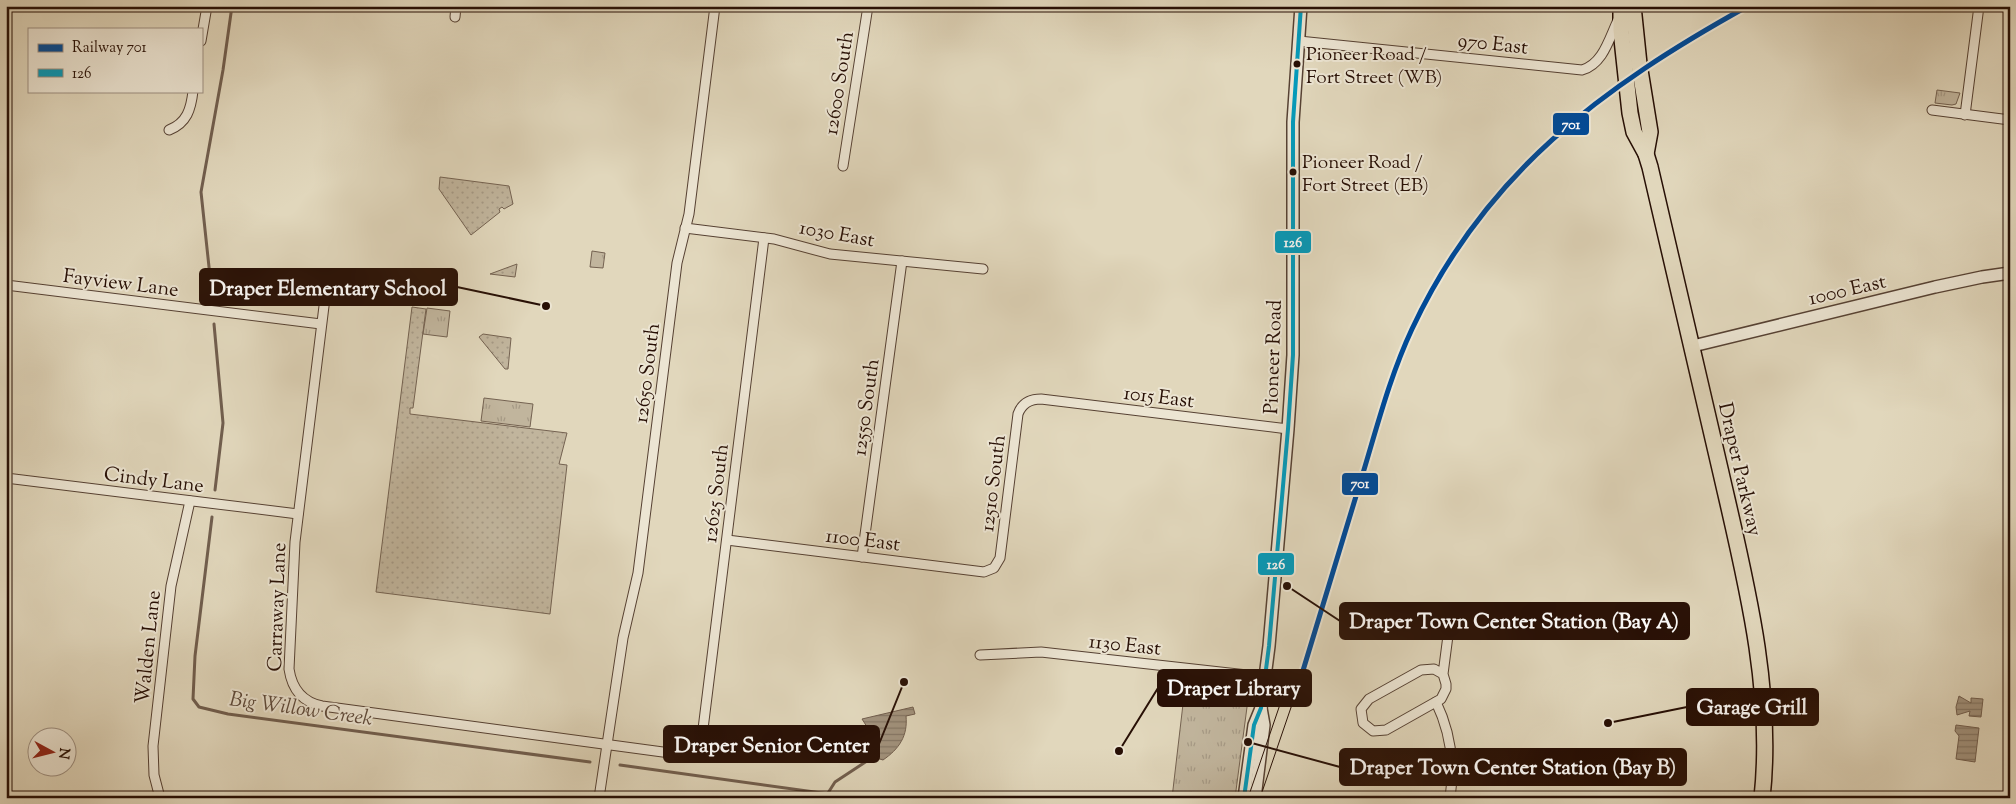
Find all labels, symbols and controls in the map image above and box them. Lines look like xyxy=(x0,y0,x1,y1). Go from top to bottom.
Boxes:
street label: 970 East xyxy=(1456,27,1529,64)
legend xyxy=(28,28,202,92)
street label: 12600 South xyxy=(818,29,863,137)
text: Railway 701 xyxy=(72,38,147,59)
place label: Pioneer Road / Fort Street (WB) xyxy=(1306,42,1442,92)
marker: Pioneer Road / Fort Street (WB) xyxy=(1292,59,1302,69)
text: 126 xyxy=(72,64,92,85)
line badge: 701 xyxy=(1552,112,1590,136)
text: 701 xyxy=(1562,116,1581,136)
place label: Pioneer Road / Fort Street (EB) xyxy=(1302,150,1429,200)
marker: Pioneer Road / Fort Street (EB) xyxy=(1288,167,1298,177)
street label: 1030 East xyxy=(797,215,877,256)
line badge: 126 xyxy=(1274,230,1312,254)
text: 126 xyxy=(1284,234,1302,254)
street label: Fayview Lane xyxy=(61,263,180,306)
street label: 1000 East xyxy=(1806,268,1889,314)
callout: Draper Elementary School xyxy=(200,269,457,305)
text: Draper Elementary School xyxy=(209,275,447,305)
street label: Pioneer Road xyxy=(1258,299,1291,415)
street label: 12650 South xyxy=(628,321,669,425)
street label: 12550 South xyxy=(846,357,889,458)
street label: 1015 East xyxy=(1122,380,1196,417)
street label: Draper Parkway xyxy=(1709,400,1768,539)
street label: 12510 South xyxy=(974,433,1015,533)
street label: 12625 South xyxy=(697,442,738,544)
street label: Cindy Lane xyxy=(102,461,205,502)
line badge: 701 xyxy=(1341,472,1379,496)
text: 701 xyxy=(1351,475,1370,495)
street label: 1100 East xyxy=(824,523,902,560)
street label: Carraway Lane xyxy=(262,542,295,672)
line badge: 126 xyxy=(1257,552,1295,576)
text: 126 xyxy=(1267,556,1285,576)
street label: Walden Lane xyxy=(129,589,170,706)
callout: Draper Town Center Station (Bay A) xyxy=(1340,603,1689,639)
text: Draper Town Center Station (Bay A) xyxy=(1349,608,1679,638)
street label: 1130 East xyxy=(1087,628,1162,665)
callout: Draper Library xyxy=(1158,670,1311,706)
text: Draper Library xyxy=(1167,675,1301,705)
water label: Big Willow Creek xyxy=(227,685,375,735)
callout: Garage Grill xyxy=(1687,689,1818,725)
text: Garage Grill xyxy=(1697,694,1808,724)
north arrow xyxy=(28,726,78,776)
callout: Draper Senior Center xyxy=(664,726,879,762)
text: Draper Senior Center xyxy=(674,732,870,762)
text: N xyxy=(52,747,74,760)
callout: Draper Town Center Station (Bay B) xyxy=(1340,749,1686,785)
text: Draper Town Center Station (Bay B) xyxy=(1350,754,1676,784)

